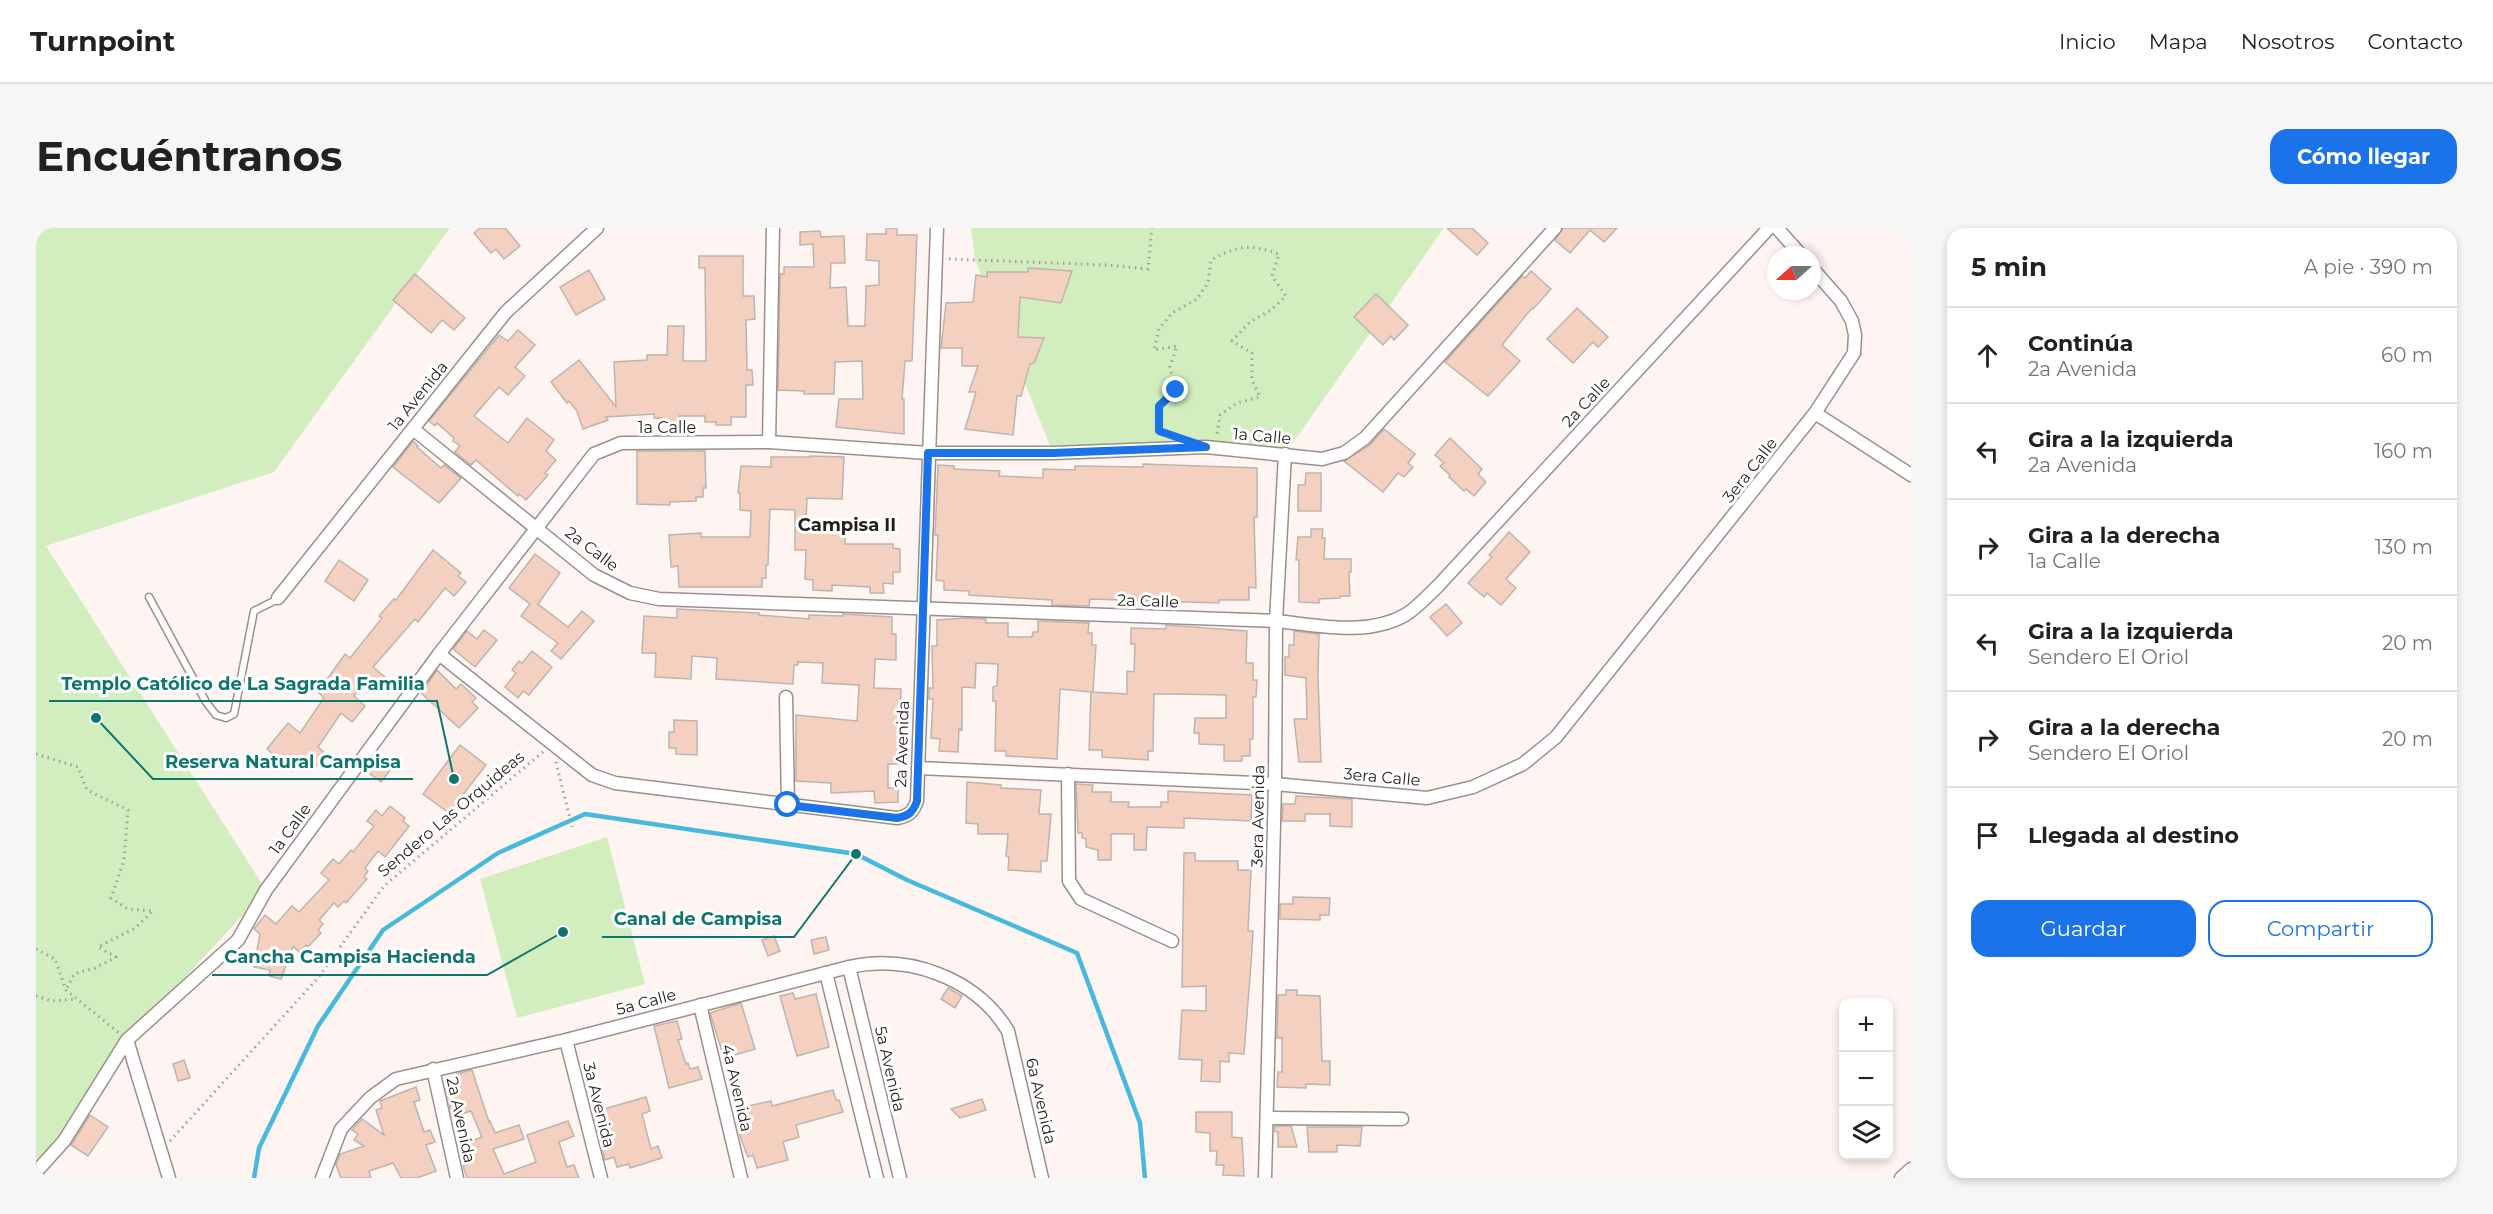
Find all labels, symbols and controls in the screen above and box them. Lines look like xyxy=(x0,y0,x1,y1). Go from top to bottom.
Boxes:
text: Turnpoint xyxy=(30,24,175,58)
text: Inicio xyxy=(2059,29,2116,54)
text: Mapa xyxy=(2149,29,2208,54)
text: Nosotros xyxy=(2241,29,2334,54)
text: Contacto xyxy=(2367,29,2463,54)
button: Cómo llegar xyxy=(2270,129,2457,184)
text: Encuéntranos xyxy=(36,130,342,182)
north arrow xyxy=(1767,246,1821,300)
text: 5 min xyxy=(1971,251,2047,283)
text: A pie · 390 m xyxy=(2304,255,2433,279)
text: Continúa xyxy=(2028,330,2133,357)
icon: ahead xyxy=(1971,339,2004,372)
text: 60 m xyxy=(2381,343,2433,367)
street label: 1a Avenida xyxy=(384,357,452,435)
text: 2a Avenida xyxy=(2028,357,2137,381)
street label: 2a Calle xyxy=(1558,373,1614,431)
route end xyxy=(1162,376,1188,402)
street label: 1a Calle xyxy=(638,418,696,437)
street label: 1a Calle xyxy=(1232,424,1292,448)
text: Gira a la izquierda xyxy=(2028,426,2234,453)
street label: 3era Calle xyxy=(1719,434,1781,506)
icon: left xyxy=(1971,435,2004,468)
text: 160 m xyxy=(2374,439,2433,463)
text: 2a Avenida xyxy=(2028,453,2137,477)
district label: Campisa II xyxy=(798,514,896,536)
text: Gira a la derecha xyxy=(2028,522,2220,549)
street label: 2a Calle xyxy=(562,523,622,575)
icon: right xyxy=(1971,531,2004,564)
text: 130 m xyxy=(2375,535,2433,559)
text: 1a Calle xyxy=(2028,549,2101,573)
street label: 2a Calle xyxy=(1117,590,1179,612)
text: Gira a la izquierda xyxy=(2028,618,2234,645)
icon: left xyxy=(1971,627,2004,660)
text: 20 m xyxy=(2382,631,2433,655)
text: Sendero El Oriol xyxy=(2028,645,2189,669)
callout: Templo Católico de La Sagrada Familia xyxy=(49,665,437,701)
text: Templo Católico de La Sagrada Familia xyxy=(61,673,425,695)
street label: 2a Avenida xyxy=(891,700,913,788)
text: Gira a la derecha xyxy=(2028,714,2220,741)
icon: right xyxy=(1971,723,2004,756)
text: 20 m xyxy=(2382,727,2433,751)
text: Sendero El Oriol xyxy=(2028,741,2189,765)
callout: Reserva Natural Campisa xyxy=(153,743,413,779)
street label: Sendero Las Orquideas xyxy=(374,747,528,881)
text: Reserva Natural Campisa xyxy=(165,751,401,773)
street label: 3era Calle xyxy=(1343,764,1421,790)
street label: 3era Avenida xyxy=(1248,765,1268,867)
route start xyxy=(774,791,800,817)
street label: 1a Calle xyxy=(265,800,315,858)
icon: arrive xyxy=(1971,819,2004,852)
text: Llegada al destino xyxy=(2028,822,2239,849)
button: Guardar xyxy=(1971,900,2196,957)
button: Compartir xyxy=(2208,900,2433,957)
callout: Canal de Campisa xyxy=(602,901,794,937)
text: Canal de Campisa xyxy=(614,908,782,930)
callout: Cancha Campisa Hacienda xyxy=(212,939,487,975)
text: Cancha Campisa Hacienda xyxy=(224,946,476,968)
street label: 5a Calle xyxy=(614,985,678,1019)
map controls xyxy=(1839,998,1893,1160)
button: + xyxy=(1839,998,1893,1052)
street label: 5a Avenida xyxy=(871,1024,909,1114)
street label: 4a Avenida xyxy=(718,1042,756,1134)
button: − xyxy=(1839,1052,1893,1106)
street label: 6a Avenida xyxy=(1022,1056,1060,1146)
street label: 3a Avenida xyxy=(579,1060,619,1150)
street label: 2a Avenida xyxy=(443,1075,479,1165)
button: layers xyxy=(1839,1106,1893,1160)

